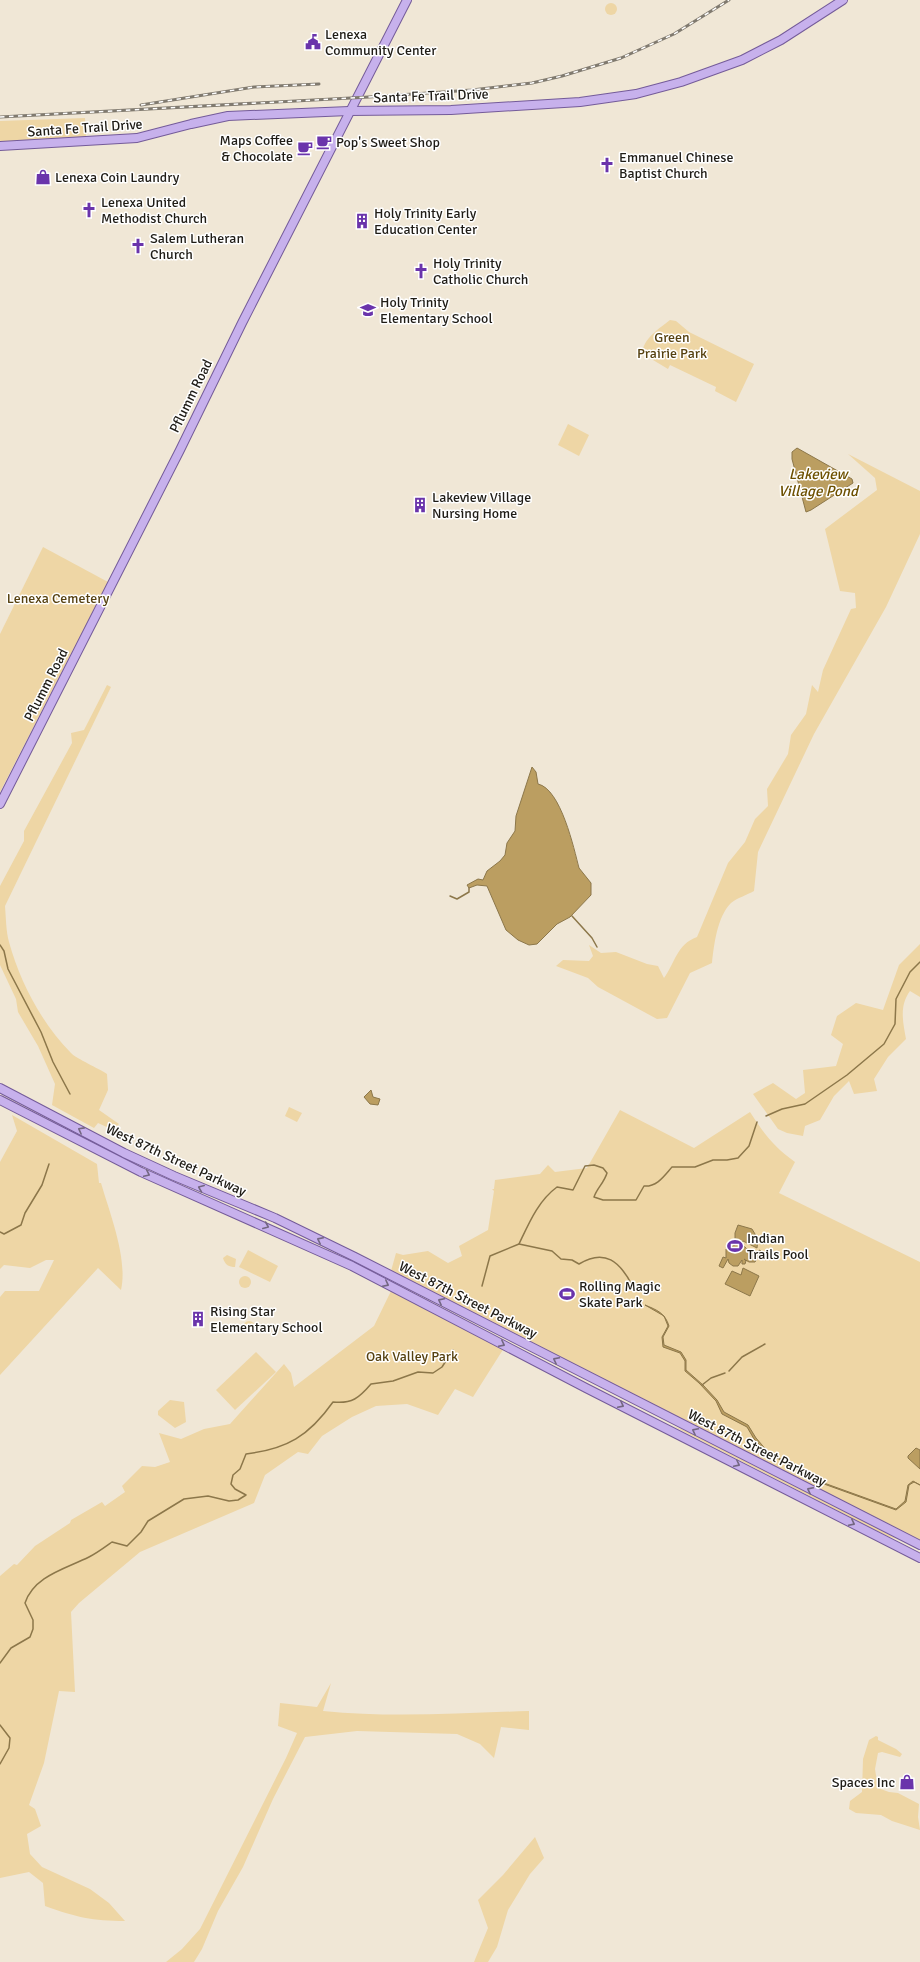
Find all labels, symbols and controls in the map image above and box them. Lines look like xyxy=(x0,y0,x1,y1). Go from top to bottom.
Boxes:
place label: Lenexa Community Center xyxy=(325,26,437,59)
public building icon: Lenexa Community Center xyxy=(304,33,322,51)
street label: Santa Fe Trail Drive xyxy=(373,85,489,107)
street label: Santa Fe Trail Drive xyxy=(27,116,143,140)
place label: Maps Coffee & Chocolate xyxy=(220,132,293,165)
cafe icon: Pop's Sweet Shop xyxy=(315,133,333,151)
place label: Pop's Sweet Shop xyxy=(336,134,440,151)
cafe icon: Maps Coffee & Chocolate xyxy=(296,139,314,157)
place label: Emmanuel Chinese Baptist Church xyxy=(619,149,733,182)
church icon: Emmanuel Chinese Baptist Church xyxy=(598,156,616,174)
shop icon: Lenexa Coin Laundry xyxy=(34,168,52,186)
place label: Lenexa Coin Laundry xyxy=(55,169,180,186)
place label: Lenexa United Methodist Church xyxy=(101,194,207,227)
church icon: Lenexa United Methodist Church xyxy=(80,201,98,219)
place label: Holy Trinity Early Education Center xyxy=(374,205,478,238)
building icon: Holy Trinity Early Education Center xyxy=(353,212,371,230)
place label: Salem Lutheran Church xyxy=(150,230,244,263)
church icon: Salem Lutheran Church xyxy=(129,237,147,255)
place label: Holy Trinity Catholic Church xyxy=(433,255,528,288)
church icon: Holy Trinity Catholic Church xyxy=(412,262,430,280)
place label: Holy Trinity Elementary School xyxy=(380,294,493,327)
school or university icon: Holy Trinity Elementary School xyxy=(359,301,377,319)
park label: Green Prairie Park xyxy=(637,329,707,362)
street label: Pflumm Road xyxy=(166,357,216,435)
water label: Lakeview Village Pond xyxy=(778,465,860,500)
place label: Lakeview Village Nursing Home xyxy=(432,489,531,522)
building icon: Lakeview Village Nursing Home xyxy=(411,496,429,514)
park label: Lenexa Cemetery xyxy=(7,590,110,607)
street label: Pflumm Road xyxy=(20,646,72,724)
street label: West 87th Street Parkway xyxy=(103,1120,249,1200)
one-way arrow xyxy=(78,1127,85,1135)
one-way arrow xyxy=(143,1169,150,1177)
one-way arrow xyxy=(198,1184,205,1192)
one-way arrow xyxy=(263,1222,270,1230)
place label: Indian Trails Pool xyxy=(747,1230,809,1263)
one-way arrow xyxy=(317,1237,325,1245)
sports icon: Indian Trails Pool xyxy=(726,1237,744,1255)
street label: West 87th Street Parkway xyxy=(396,1258,540,1343)
place label: Rolling Magic Skate Park xyxy=(579,1278,661,1311)
one-way arrow xyxy=(382,1279,389,1287)
sports icon: Rolling Magic Skate Park xyxy=(558,1285,576,1303)
one-way arrow xyxy=(438,1298,445,1306)
place label: Rising Star Elementary School xyxy=(210,1303,323,1336)
building icon: Rising Star Elementary School xyxy=(189,1310,207,1328)
one-way arrow xyxy=(497,1339,505,1347)
park label: Oak Valley Park xyxy=(366,1348,458,1365)
one-way arrow xyxy=(553,1357,561,1365)
one-way arrow xyxy=(616,1401,624,1408)
street label: West 87th Street Parkway xyxy=(685,1406,829,1491)
one-way arrow xyxy=(691,1428,699,1435)
one-way arrow xyxy=(732,1460,740,1467)
one-way arrow xyxy=(807,1487,815,1494)
one-way arrow xyxy=(848,1518,856,1526)
shop icon: Spaces Inc xyxy=(898,1773,916,1791)
place label: Spaces Inc xyxy=(832,1774,895,1791)

